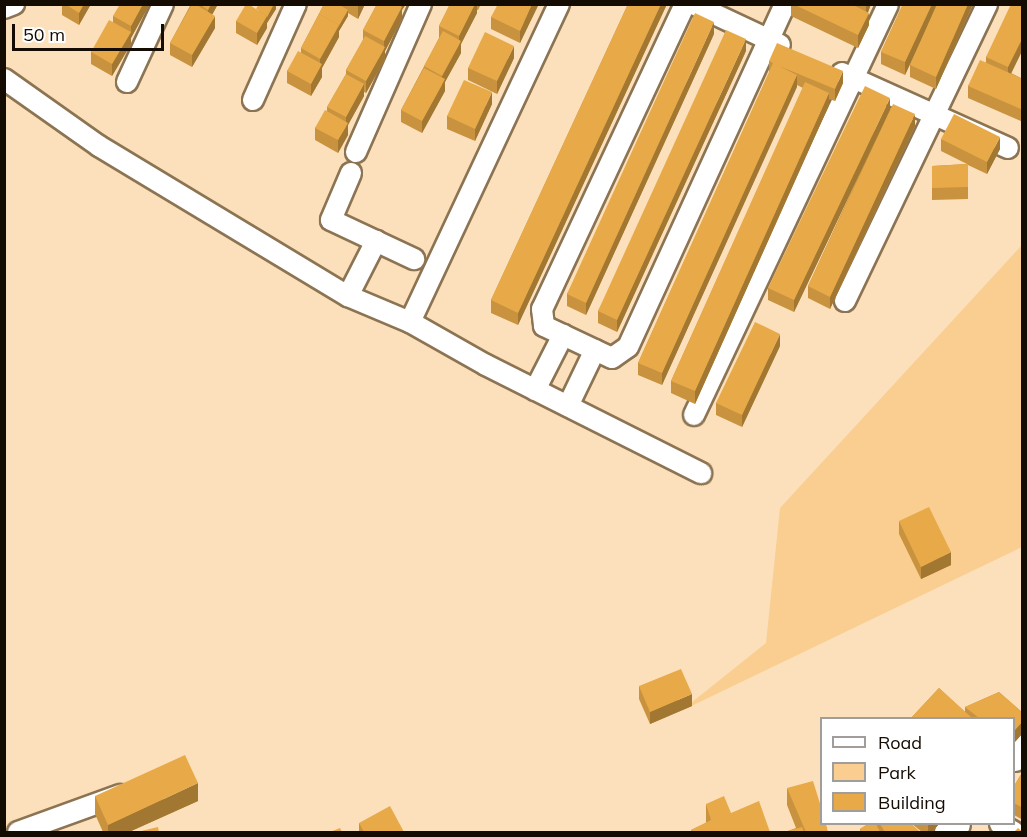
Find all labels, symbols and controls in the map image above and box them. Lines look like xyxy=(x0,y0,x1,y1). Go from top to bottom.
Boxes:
scale bar xyxy=(15,12,166,50)
text: 50 m xyxy=(23,23,65,46)
legend xyxy=(820,717,1015,825)
text: Road xyxy=(878,731,922,754)
text: Park xyxy=(878,761,916,784)
text: Building xyxy=(878,791,946,814)

